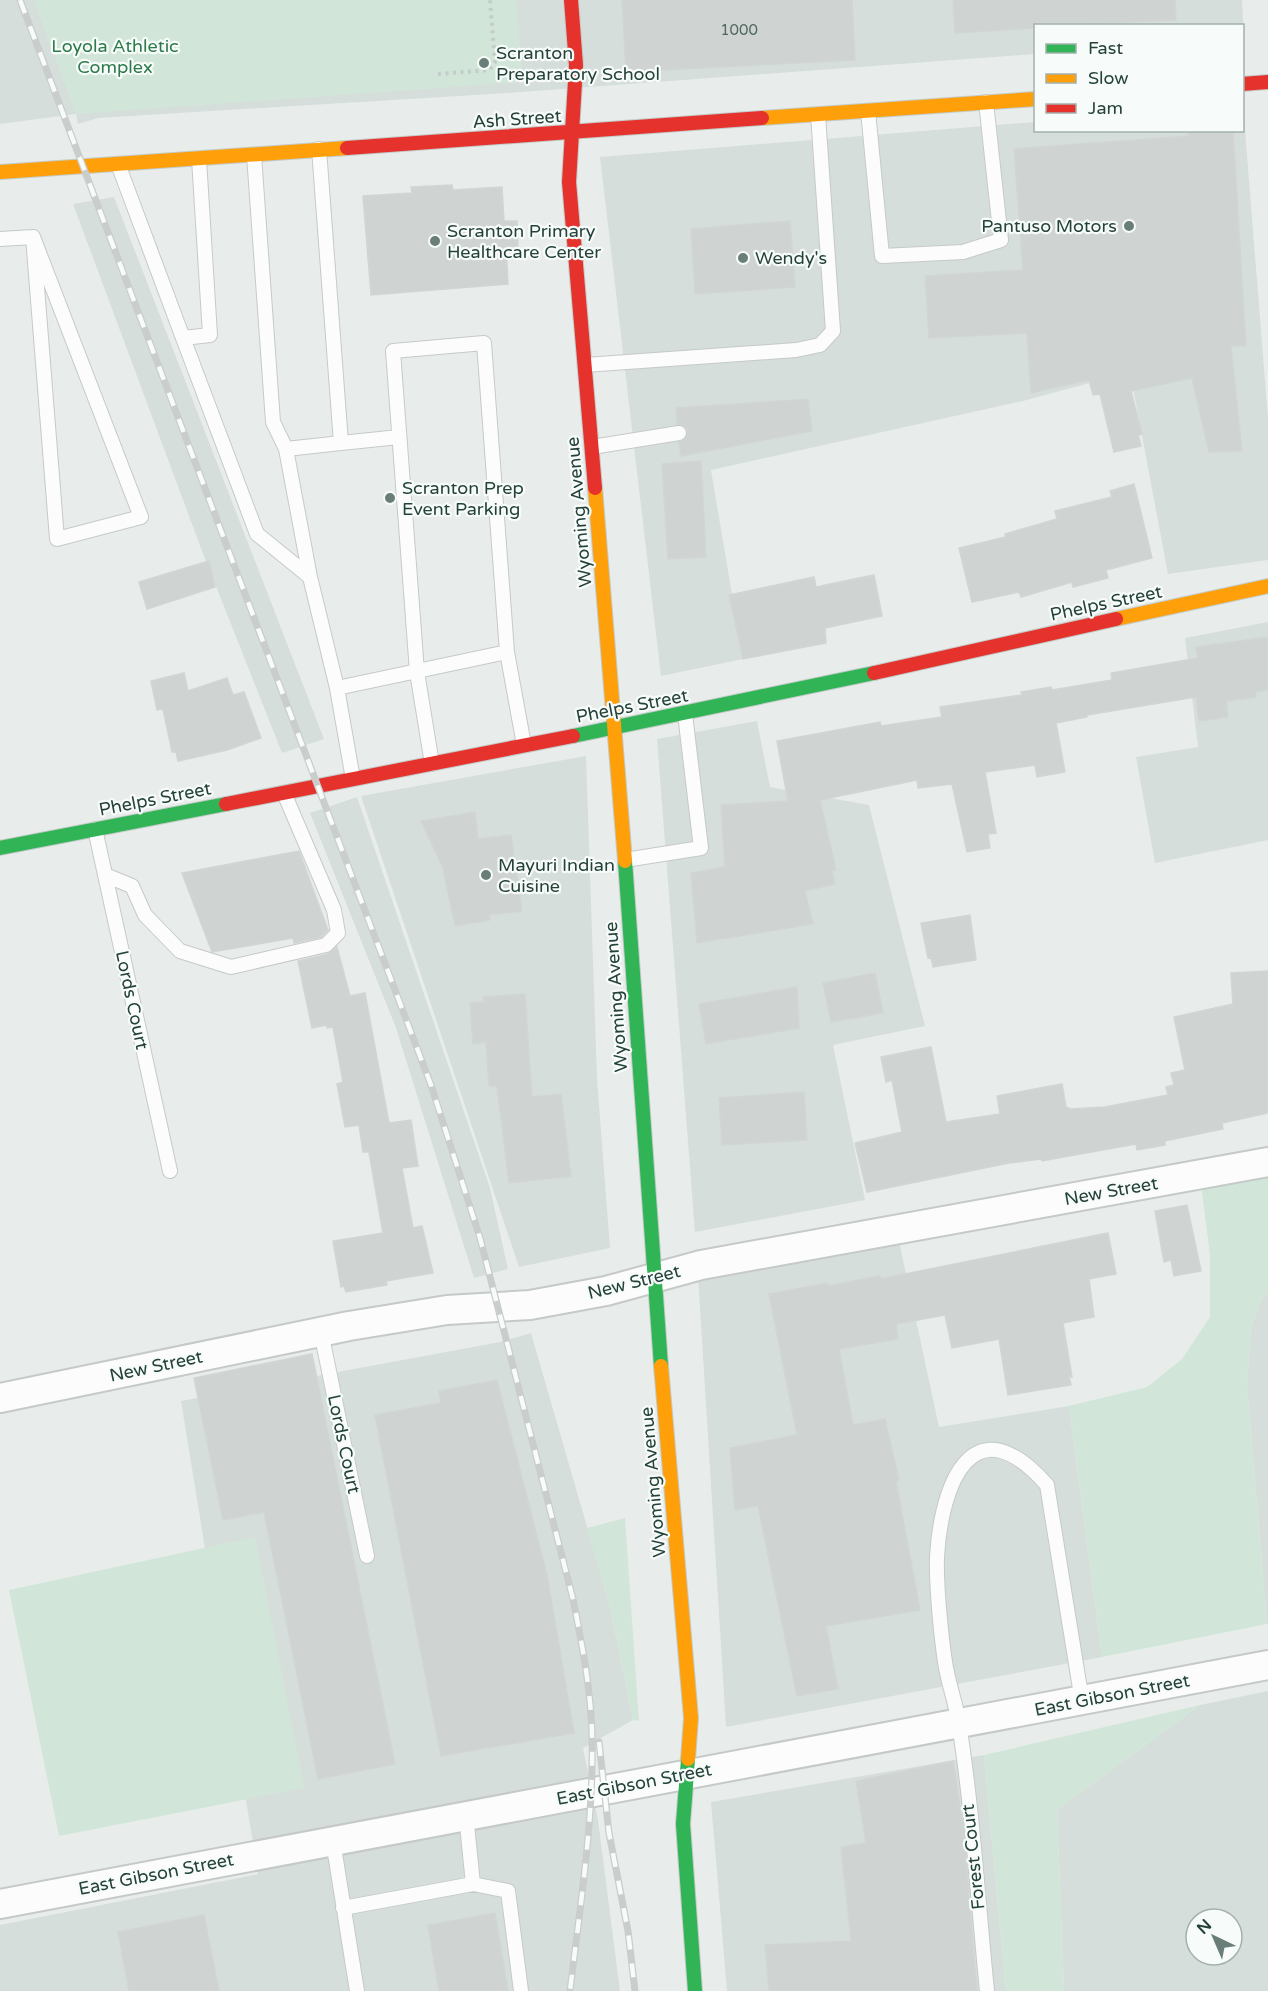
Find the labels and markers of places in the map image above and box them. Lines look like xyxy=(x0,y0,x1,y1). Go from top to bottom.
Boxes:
place label: Scranton Preparatory School xyxy=(496,42,660,85)
marker: Scranton Preparatory School xyxy=(477,56,491,70)
place label: Pantuso Motors xyxy=(981,215,1117,237)
marker: Pantuso Motors xyxy=(1122,219,1136,233)
place label: Scranton Primary Healthcare Center xyxy=(447,220,601,263)
marker: Scranton Primary Healthcare Center xyxy=(428,234,442,248)
place label: Wendy's xyxy=(755,247,827,269)
marker: Wendy's xyxy=(736,251,750,265)
place label: Scranton Prep Event Parking xyxy=(402,477,524,520)
marker: Scranton Prep Event Parking xyxy=(383,491,397,505)
place label: Mayuri Indian Cuisine xyxy=(498,854,615,897)
marker: Mayuri Indian Cuisine xyxy=(479,868,493,882)

